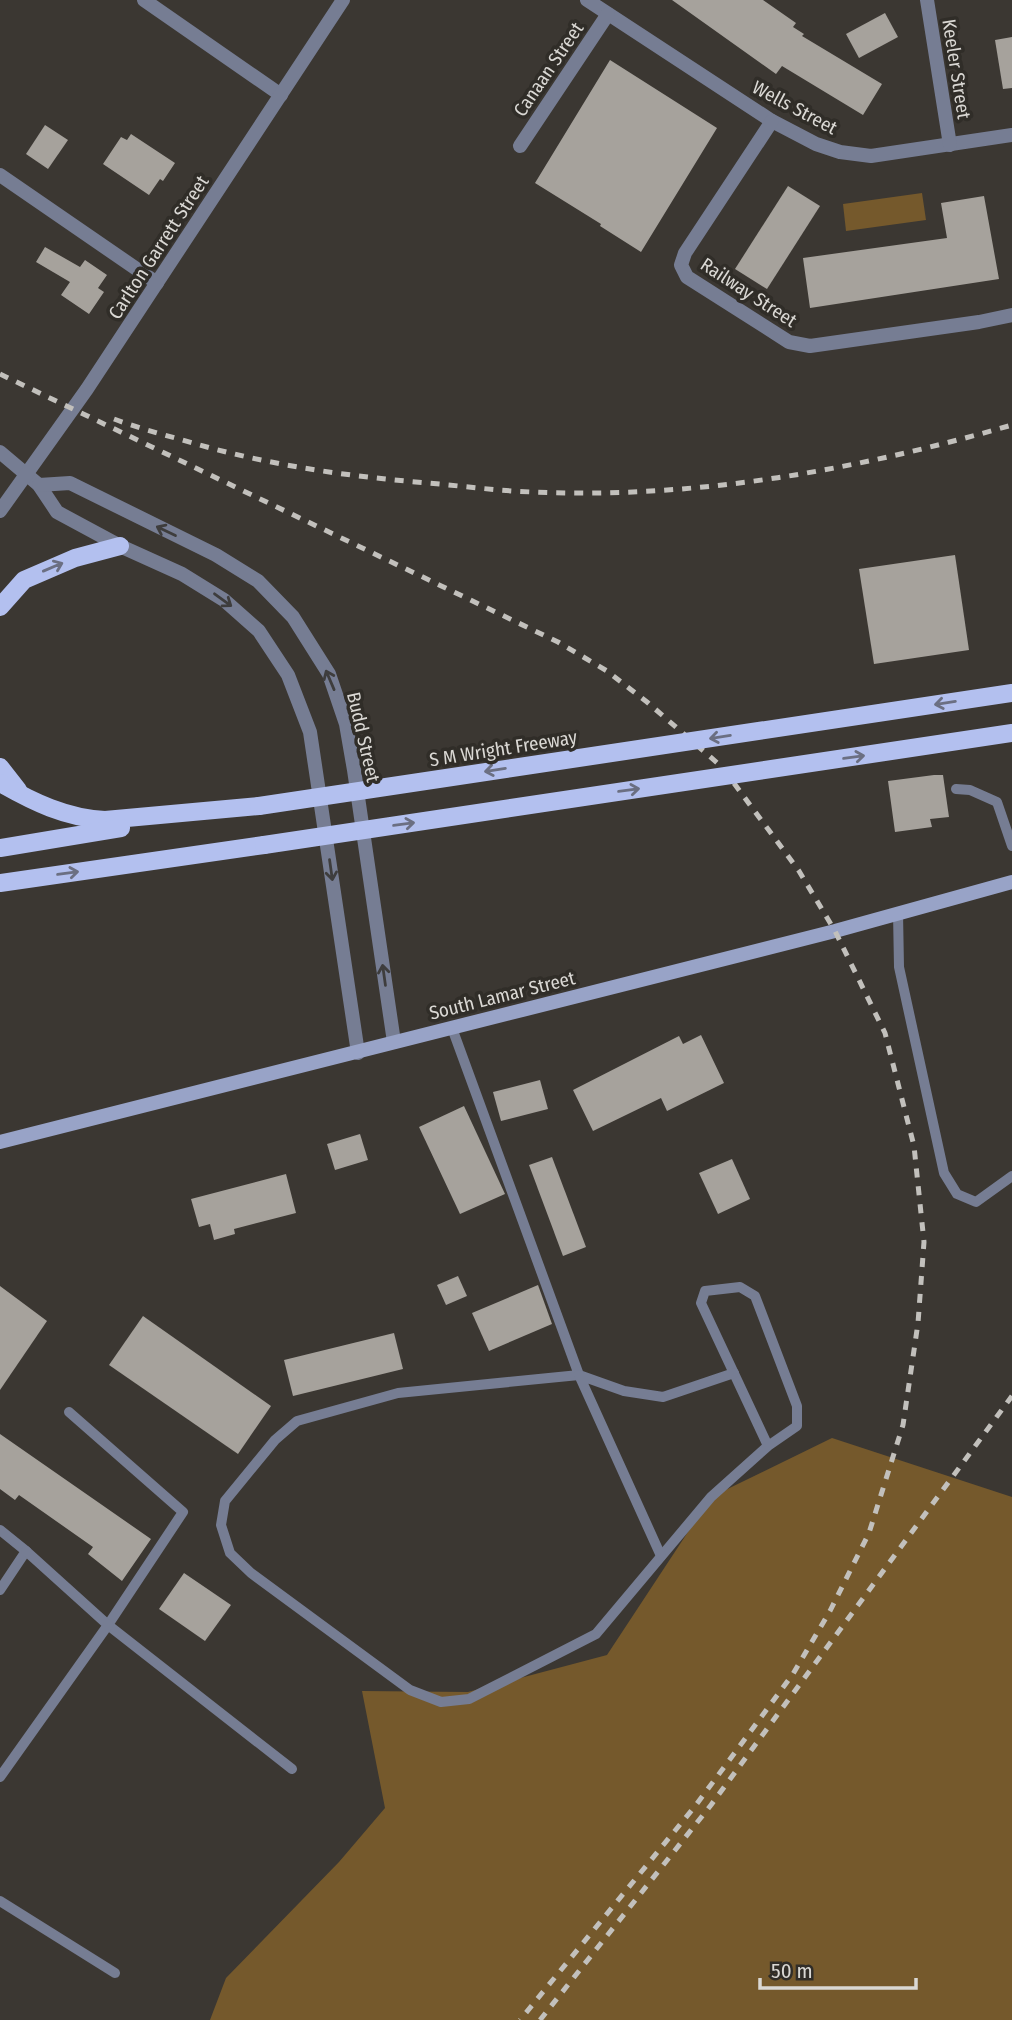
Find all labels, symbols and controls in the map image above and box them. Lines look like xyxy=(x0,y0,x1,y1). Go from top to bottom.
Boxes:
street label: Canaan Street xyxy=(509,17,589,121)
street label: Keeler Street xyxy=(937,18,976,121)
street label: Wells Street xyxy=(748,76,842,140)
street label: Carlton Garrett Street xyxy=(103,170,214,323)
street label: Railway Street xyxy=(696,253,802,332)
one-way arrow xyxy=(156,523,177,537)
one-way arrow xyxy=(42,560,63,573)
one-way arrow xyxy=(213,593,232,608)
one-way arrow xyxy=(322,669,335,691)
street label: Budd Street xyxy=(342,690,385,785)
one-way arrow xyxy=(934,697,956,710)
street label: S M Wright Freeway xyxy=(428,725,579,772)
one-way arrow xyxy=(709,730,731,743)
one-way arrow xyxy=(842,750,865,763)
one-way arrow xyxy=(484,764,506,777)
one-way arrow xyxy=(617,783,640,796)
one-way arrow xyxy=(392,817,415,830)
one-way arrow xyxy=(325,858,338,881)
one-way arrow xyxy=(56,867,78,880)
one-way arrow xyxy=(377,964,390,987)
street label: South Lamar Street xyxy=(427,966,578,1025)
scale bar xyxy=(760,1946,916,1990)
text: 50 m xyxy=(771,1958,813,1984)

